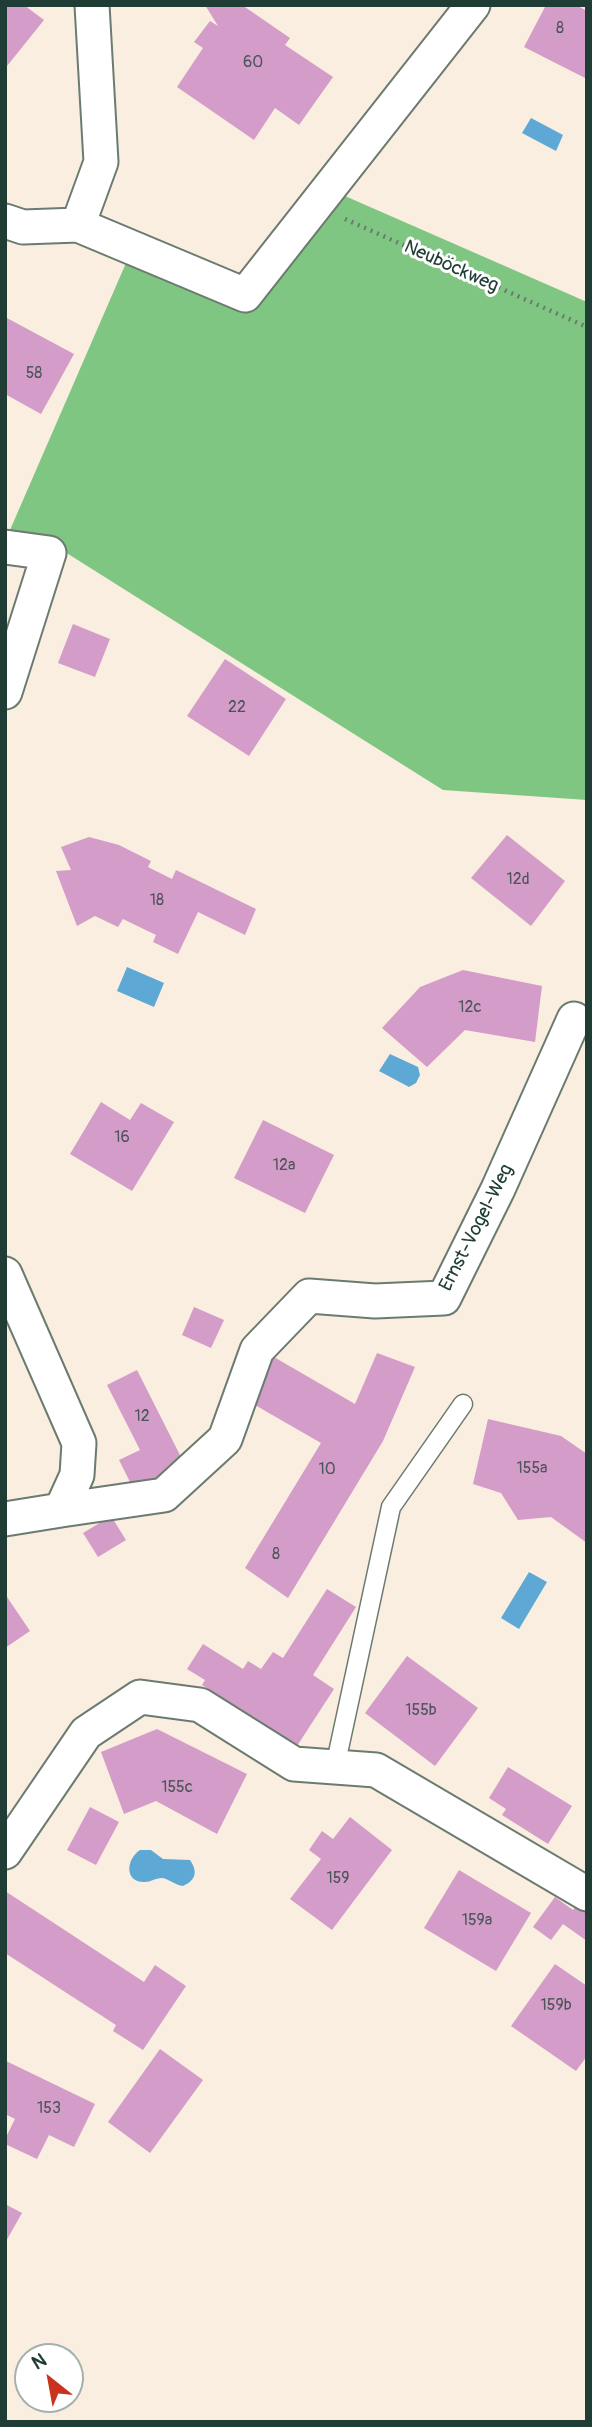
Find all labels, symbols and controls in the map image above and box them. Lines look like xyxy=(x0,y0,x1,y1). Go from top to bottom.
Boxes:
house number: 8 xyxy=(556,19,564,39)
house number: 60 xyxy=(243,53,263,73)
street label: Neuböckweg xyxy=(400,236,502,298)
house number: 58 xyxy=(26,364,42,384)
house number: 22 xyxy=(228,698,246,718)
house number: 12d xyxy=(506,870,530,890)
house number: 18 xyxy=(150,891,164,911)
house number: 12c xyxy=(458,998,482,1018)
house number: 16 xyxy=(114,1128,130,1148)
house number: 12a xyxy=(273,1156,295,1176)
street label: Ernst-Vogel-Weg xyxy=(435,1161,519,1295)
house number: 12 xyxy=(134,1407,150,1427)
house number: 155a xyxy=(516,1459,548,1479)
house number: 10 xyxy=(318,1460,336,1480)
house number: 8 xyxy=(272,1545,280,1565)
house number: 155b xyxy=(405,1701,437,1721)
house number: 155c xyxy=(161,1778,193,1798)
house number: 159 xyxy=(326,1869,350,1889)
house number: 159a xyxy=(462,1911,492,1931)
house number: 159b xyxy=(540,1996,572,2016)
house number: 153 xyxy=(37,2099,61,2119)
north arrow xyxy=(14,2343,84,2413)
text: N xyxy=(28,2348,51,2375)

